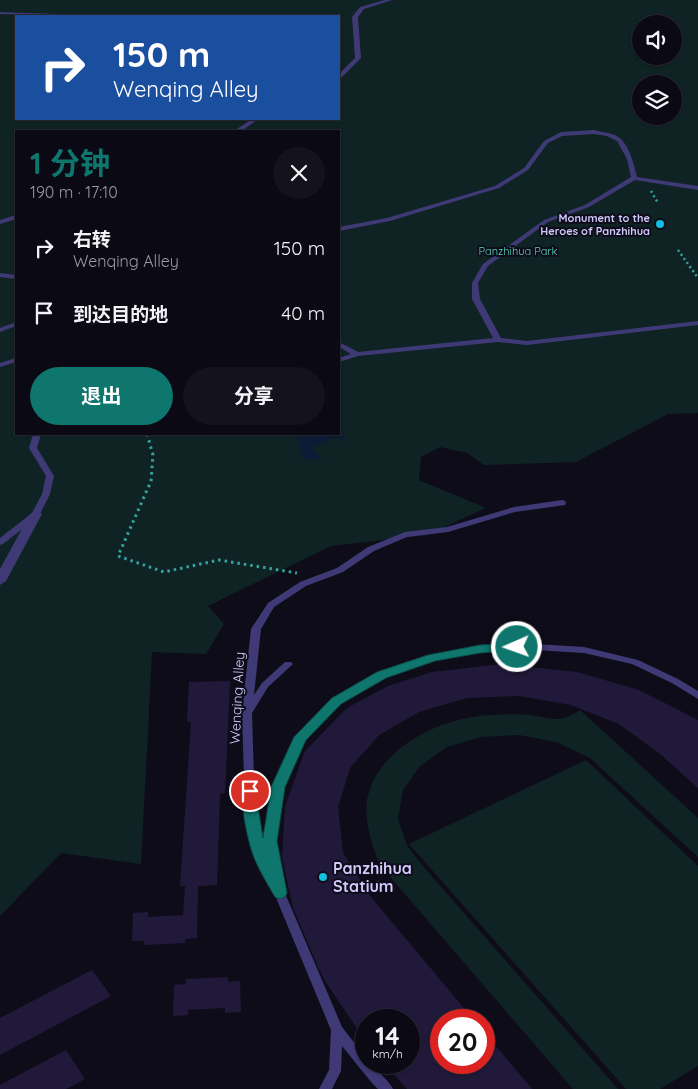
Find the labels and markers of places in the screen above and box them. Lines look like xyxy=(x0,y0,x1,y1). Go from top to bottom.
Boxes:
place label: Monument to the Heroes of Panzhihua xyxy=(540,211,651,238)
marker: Monument to the Heroes of Panzhihua xyxy=(654,218,666,230)
pin xyxy=(229,770,271,812)
place label: Panzhihua Statium xyxy=(333,858,412,896)
marker: Panzhihua Statium xyxy=(317,871,329,883)

